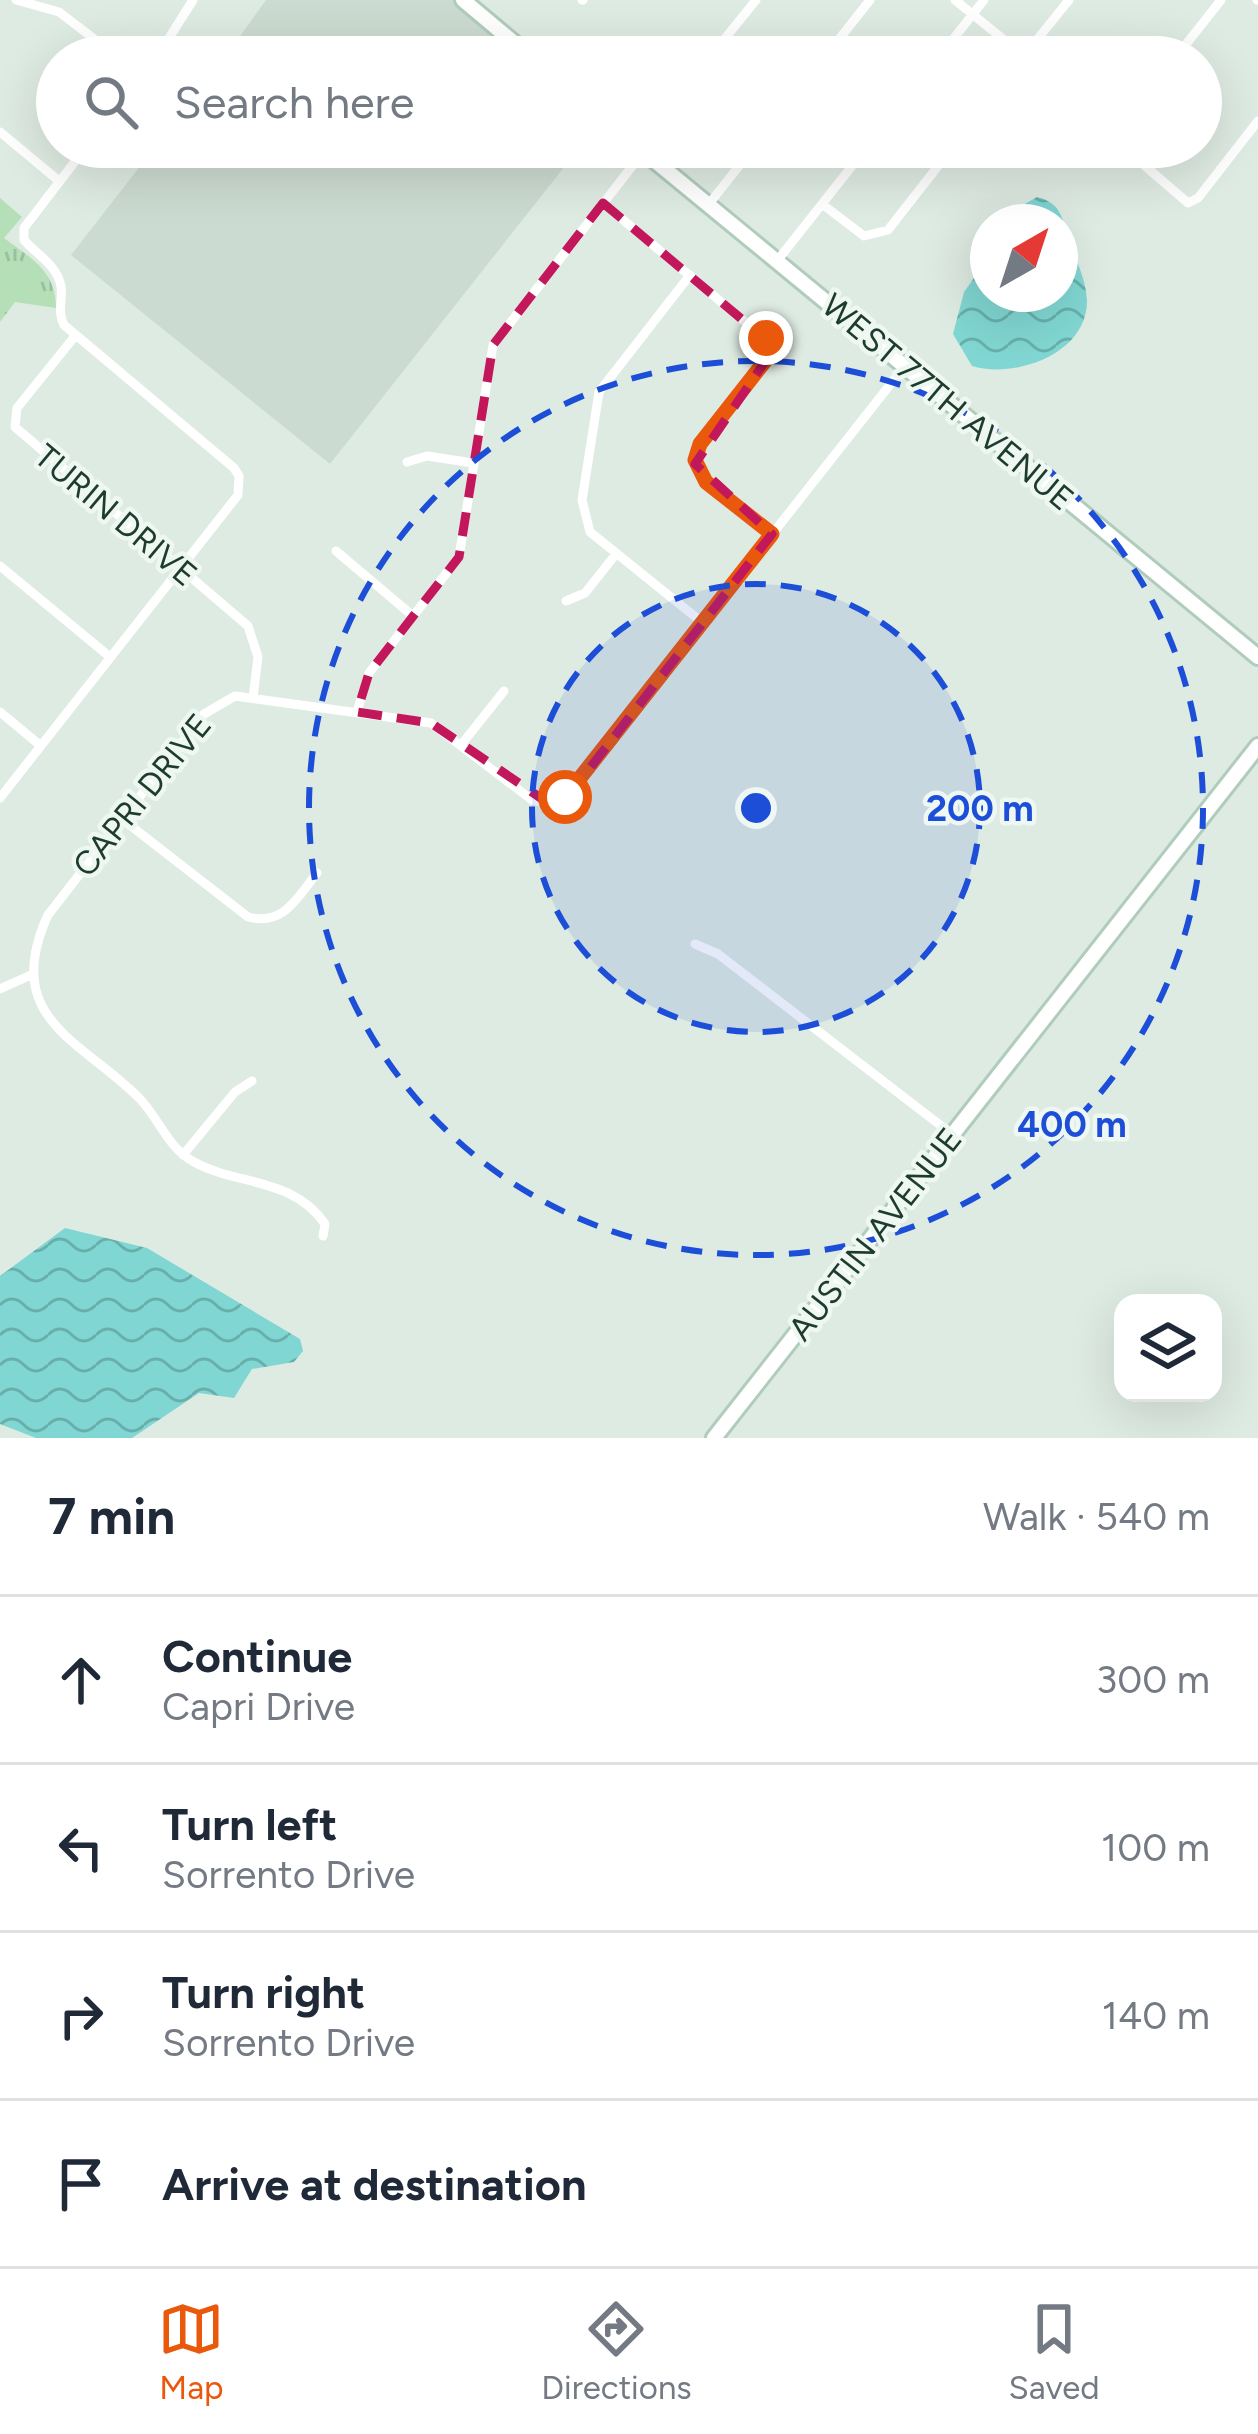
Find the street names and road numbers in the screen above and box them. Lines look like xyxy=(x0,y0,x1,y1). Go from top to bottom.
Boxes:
street label: WEST 77TH AVENUE xyxy=(814,285,1082,519)
street label: TURIN DRIVE xyxy=(27,436,205,594)
street label: CAPRI DRIVE xyxy=(65,706,219,884)
street label: AUSTIN AVENUE xyxy=(780,1120,970,1348)

